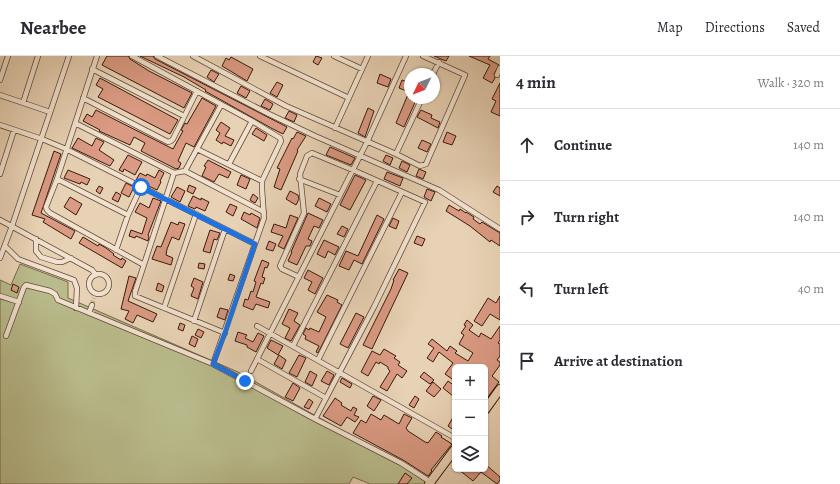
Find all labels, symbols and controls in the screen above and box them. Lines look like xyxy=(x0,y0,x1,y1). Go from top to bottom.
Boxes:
text: Nearbee xyxy=(20,15,86,41)
text: Map xyxy=(657,18,683,37)
text: Directions xyxy=(705,18,765,37)
text: Saved xyxy=(787,18,820,37)
north arrow xyxy=(404,68,440,104)
text: 4 min xyxy=(516,71,556,94)
text: Walk · 320 m xyxy=(758,74,824,91)
icon: ahead xyxy=(516,134,538,156)
text: Continue xyxy=(554,135,612,155)
text: 140 m xyxy=(793,136,824,153)
route start xyxy=(132,178,150,196)
icon: right xyxy=(516,206,538,228)
text: Turn right xyxy=(554,207,619,227)
text: 140 m xyxy=(793,208,824,225)
icon: left xyxy=(516,278,538,300)
text: Turn left xyxy=(554,279,609,299)
text: 40 m xyxy=(798,280,824,297)
icon: arrive xyxy=(516,350,538,372)
text: Arrive at destination xyxy=(554,351,683,371)
map controls xyxy=(452,364,488,472)
button: + xyxy=(452,364,488,400)
route end xyxy=(236,372,254,390)
button: − xyxy=(452,400,488,436)
button: layers xyxy=(452,436,488,472)

